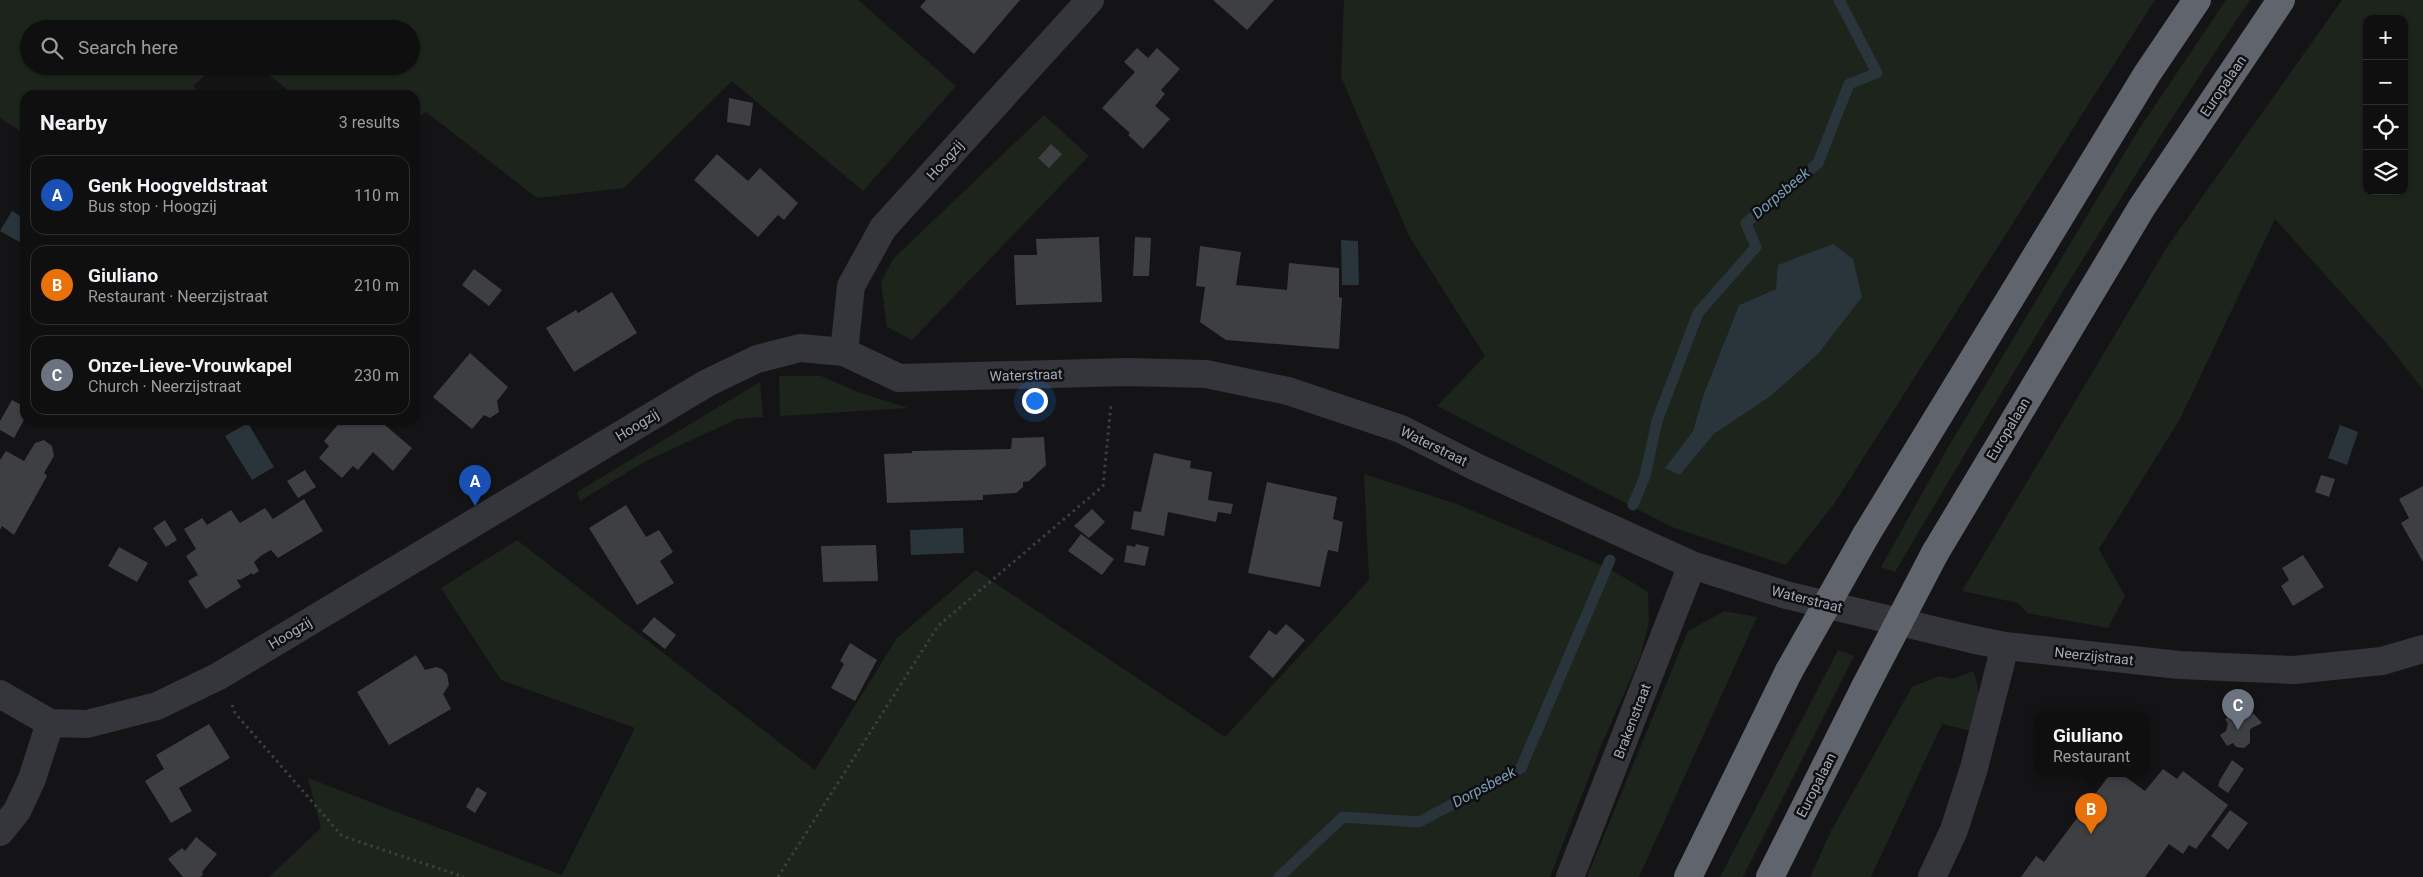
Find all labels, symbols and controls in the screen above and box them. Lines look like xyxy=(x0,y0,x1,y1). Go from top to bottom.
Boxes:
map controls xyxy=(2363,15,2408,195)
button: + xyxy=(2363,15,2408,60)
search box xyxy=(20,20,420,75)
icon: search xyxy=(38,34,66,62)
text: Search here xyxy=(78,36,178,59)
street label: Europalaan xyxy=(2197,53,2249,119)
button: − xyxy=(2363,60,2408,105)
button: locate xyxy=(2363,105,2408,150)
text: Nearby xyxy=(40,111,107,135)
text: 3 results xyxy=(339,113,400,132)
street label: Hoogzij xyxy=(923,137,967,183)
button: layers xyxy=(2363,150,2408,195)
water label: Dorpsbeek xyxy=(1749,163,1814,222)
text: Genk Hoogveldstraat xyxy=(88,174,268,197)
text: A xyxy=(52,186,62,205)
text: 110 m xyxy=(354,186,399,205)
text: Bus stop · Hoogzij xyxy=(88,197,217,216)
text: Giuliano xyxy=(88,264,158,287)
text: B xyxy=(52,276,62,295)
text: 210 m xyxy=(354,276,399,295)
text: Restaurant · Neerzijstraat xyxy=(88,287,268,306)
text: Onze-Lieve-Vrouwkapel xyxy=(88,354,292,377)
text: C xyxy=(52,366,62,385)
text: 230 m xyxy=(354,366,399,385)
street label: Waterstraat xyxy=(989,366,1063,384)
text: Church · Neerzijstraat xyxy=(88,377,241,396)
your location xyxy=(1022,388,1048,414)
street label: Europalaan xyxy=(1983,395,2033,463)
street label: Hoogzij xyxy=(613,406,661,444)
street label: Waterstraat xyxy=(1398,423,1471,469)
pin: A xyxy=(459,465,491,506)
street label: Waterstraat xyxy=(1770,582,1845,616)
street label: Hoogzij xyxy=(266,614,314,652)
street label: Neerzijstraat xyxy=(2054,644,2135,668)
street label: Brakenstraat xyxy=(1610,681,1654,761)
pin: C xyxy=(2222,689,2254,730)
popup xyxy=(2034,712,2149,777)
text: Giuliano xyxy=(2053,724,2123,747)
text: Restaurant xyxy=(2053,747,2130,766)
street label: Europalaan xyxy=(1793,750,1839,820)
water label: Dorpsbeek xyxy=(1449,762,1519,811)
pin: B xyxy=(2075,793,2107,834)

